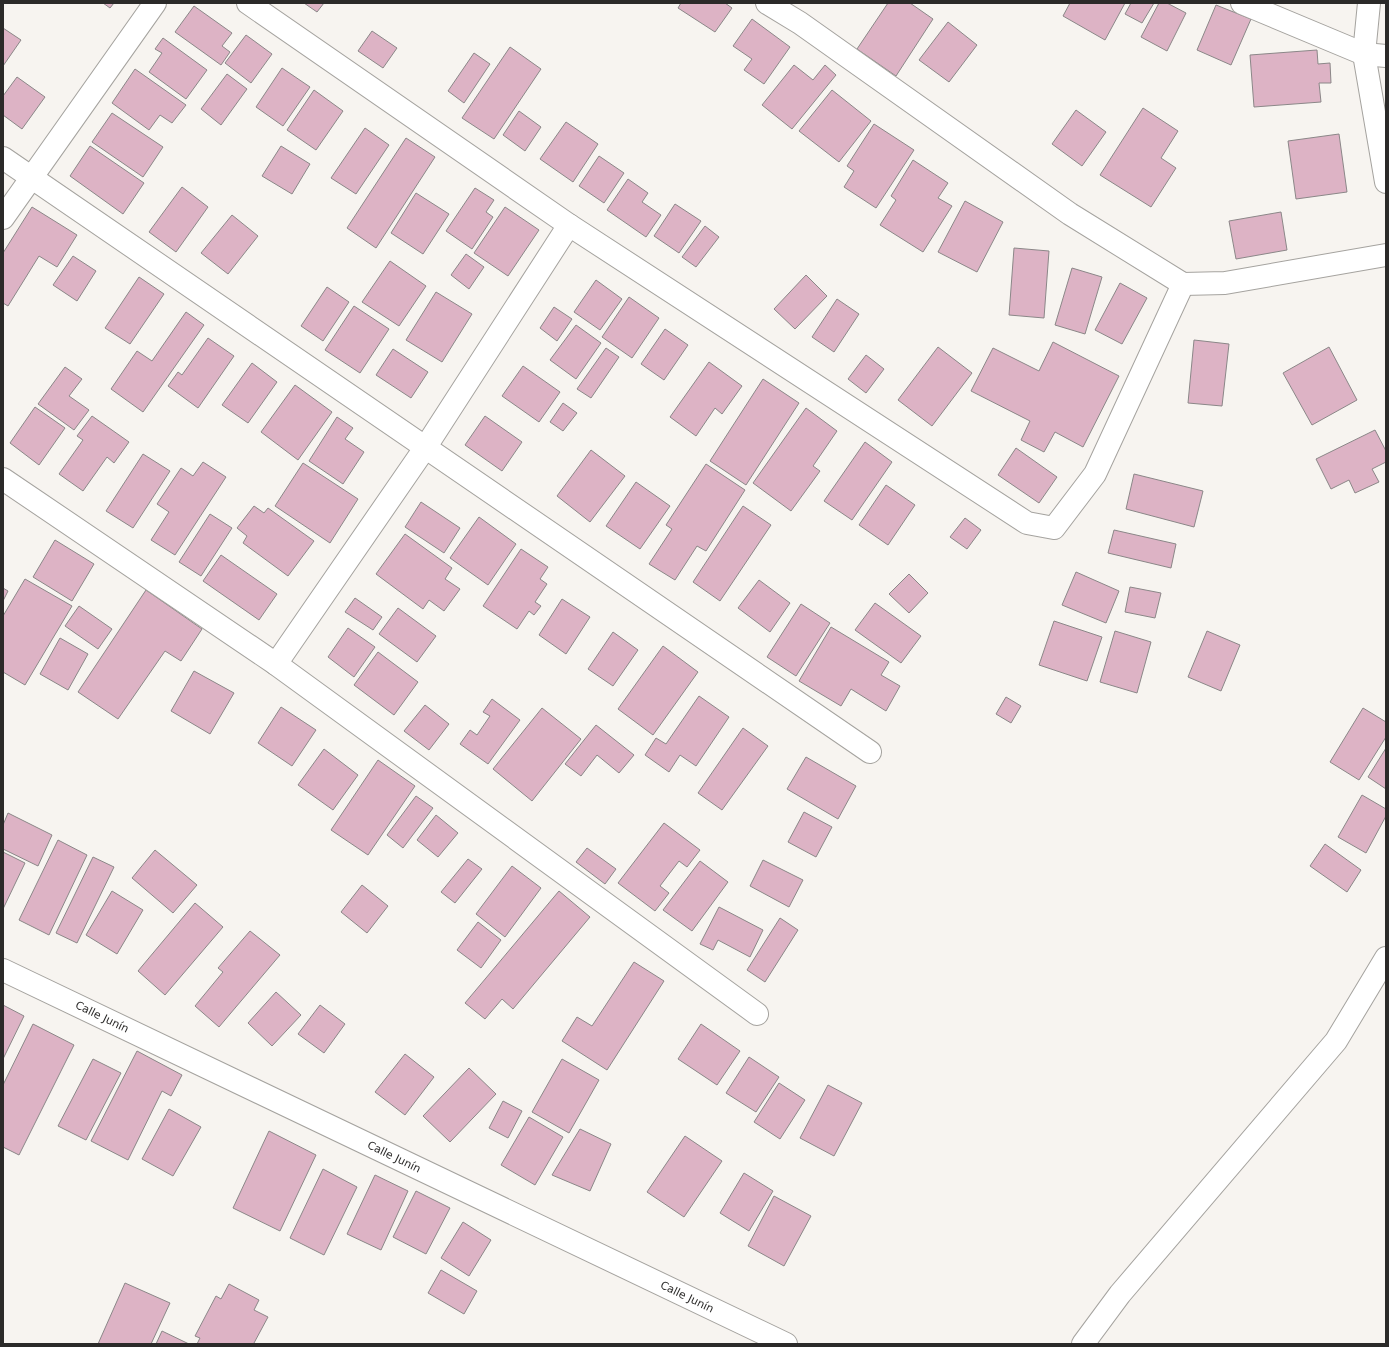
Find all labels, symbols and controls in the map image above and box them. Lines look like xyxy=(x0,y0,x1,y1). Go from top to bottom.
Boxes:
street label: Calle Junín xyxy=(73,998,131,1036)
street label: Calle Junín xyxy=(365,1138,423,1176)
street label: Calle Junín xyxy=(658,1278,716,1316)

